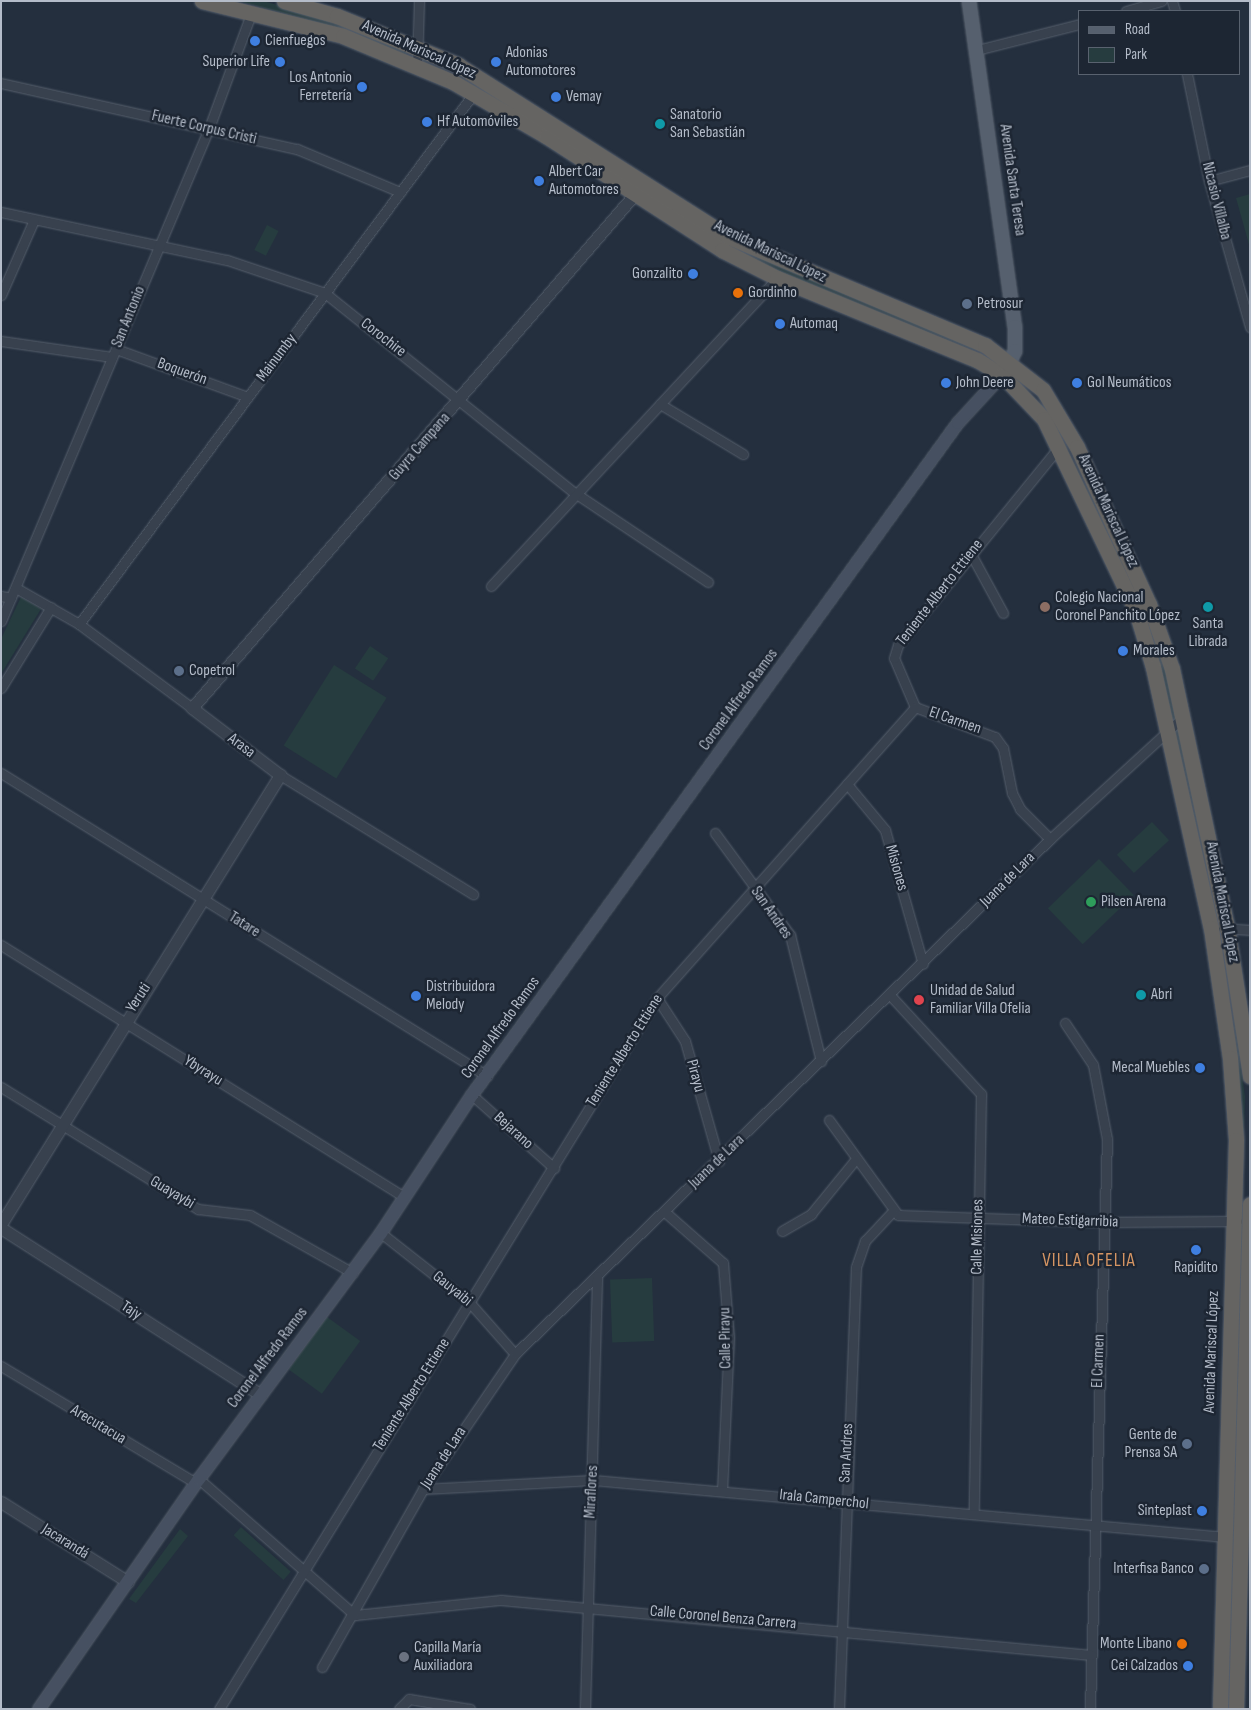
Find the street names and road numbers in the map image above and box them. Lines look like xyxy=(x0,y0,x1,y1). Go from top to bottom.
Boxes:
street label: Avenida Mariscal López xyxy=(359,16,479,84)
street label: Fuerte Corpus Cristi xyxy=(150,107,258,149)
street label: Avenida Santa Teresa xyxy=(995,123,1029,237)
street label: Nicasio Villalba xyxy=(1197,160,1235,242)
street label: Avenida Mariscal López xyxy=(711,217,829,287)
street label: San Antonio xyxy=(108,284,150,350)
street label: Corochire xyxy=(357,314,409,362)
street label: Mainumby xyxy=(253,330,301,386)
street label: Boquerón xyxy=(155,354,209,390)
street label: Guyra Campana xyxy=(385,409,455,485)
street label: Avenida Mariscal López xyxy=(1073,451,1143,571)
street label: Teniente Alberto Ettiene xyxy=(893,536,987,650)
street label: Coronel Alfredo Ramos xyxy=(696,645,782,755)
street label: El Carmen xyxy=(926,703,984,739)
street label: Arasa xyxy=(223,729,259,763)
street label: Avenida Mariscal López xyxy=(1201,840,1243,964)
street label: Misiones xyxy=(880,843,912,893)
street label: Juana de Lara xyxy=(976,848,1040,912)
street label: San Andres xyxy=(746,883,796,943)
street label: Tatare xyxy=(225,908,263,942)
street label: Coronel Alfredo Ramos xyxy=(458,973,544,1083)
street label: Yeruti xyxy=(122,980,156,1016)
street label: Teniente Alberto Ettiene xyxy=(582,991,668,1111)
street label: Ybyrayu xyxy=(180,1052,226,1090)
street label: Pirayu xyxy=(681,1058,709,1094)
street label: Bejarano xyxy=(489,1108,537,1154)
street label: Juana de Lara xyxy=(685,1131,749,1193)
street label: Guayaybi xyxy=(146,1172,198,1214)
street label: Calle Misiones xyxy=(968,1199,988,1275)
street label: Mateo Estigarribia xyxy=(1021,1210,1119,1232)
street label: Gauyaibi xyxy=(428,1267,476,1311)
street label: Avenida Mariscal López xyxy=(1200,1291,1224,1413)
street label: Tajy xyxy=(117,1297,145,1325)
street label: Coronel Alfredo Ramos xyxy=(224,1304,312,1412)
street label: Calle Pirayu xyxy=(716,1307,736,1369)
street label: El Carmen xyxy=(1088,1334,1110,1388)
street label: Teniente Alberto Ettiene xyxy=(369,1335,455,1455)
street label: Arecutacua xyxy=(67,1401,129,1449)
street label: Juana de Lara xyxy=(417,1423,471,1493)
street label: San Andres xyxy=(836,1423,858,1483)
street label: Miraflores xyxy=(581,1465,603,1519)
street label: Irala Camperchol xyxy=(778,1486,870,1514)
street label: Jacarandá xyxy=(38,1520,92,1564)
street label: Calle Coronel Benza Carrera xyxy=(649,1602,797,1634)

